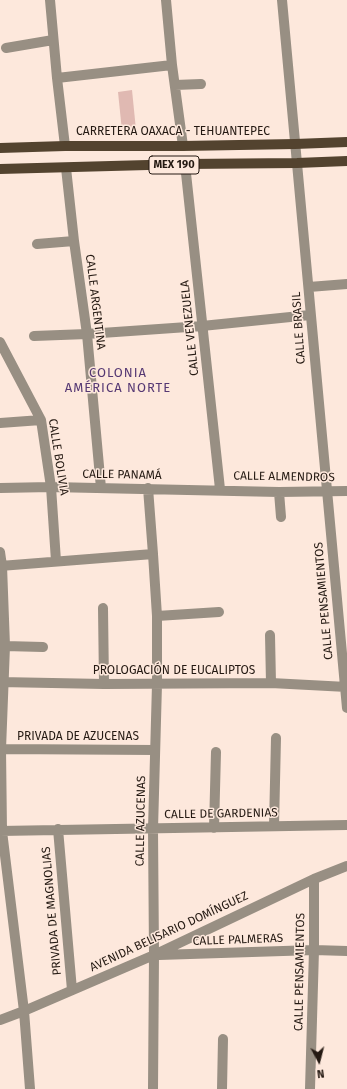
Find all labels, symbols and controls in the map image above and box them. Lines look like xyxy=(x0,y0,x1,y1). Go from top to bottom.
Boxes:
street label: CARRETERA OAXACA - TEHUANTEPEC xyxy=(76,125,270,139)
road number: MEX 190 xyxy=(149,156,199,174)
street label: CALLE ARGENTINA xyxy=(82,253,108,351)
street label: CALLE VENEZUELA xyxy=(178,279,202,377)
street label: CALLE BRASIL xyxy=(289,291,309,365)
district label: COLONIA AMÉRICA NORTE xyxy=(65,365,171,396)
street label: CALLE BOLIVIA xyxy=(45,418,71,496)
street label: CALLE PANAMÁ xyxy=(82,467,162,483)
street label: CALLE ALMENDROS xyxy=(233,469,335,485)
street label: CALLE PENSAMIENTOS xyxy=(312,541,336,661)
street label: PROLOGACIÓN DE EUCALIPTOS xyxy=(93,664,255,678)
street label: PRIVADA DE AZUCENAS xyxy=(17,730,139,744)
street label: CALLE AZUCENAS xyxy=(133,775,149,867)
street label: CALLE DE GARDENIAS xyxy=(164,806,278,822)
street label: PRIVADA DE MAGNOLIAS xyxy=(39,846,65,976)
street label: AVENIDA BELISARIO DOMÍNGUEZ xyxy=(87,889,251,975)
street label: CALLE PENSAMIENTOS xyxy=(292,913,308,1031)
street label: CALLE PALMERAS xyxy=(192,931,284,949)
north arrow xyxy=(299,1041,339,1081)
text: N xyxy=(316,1067,325,1080)

